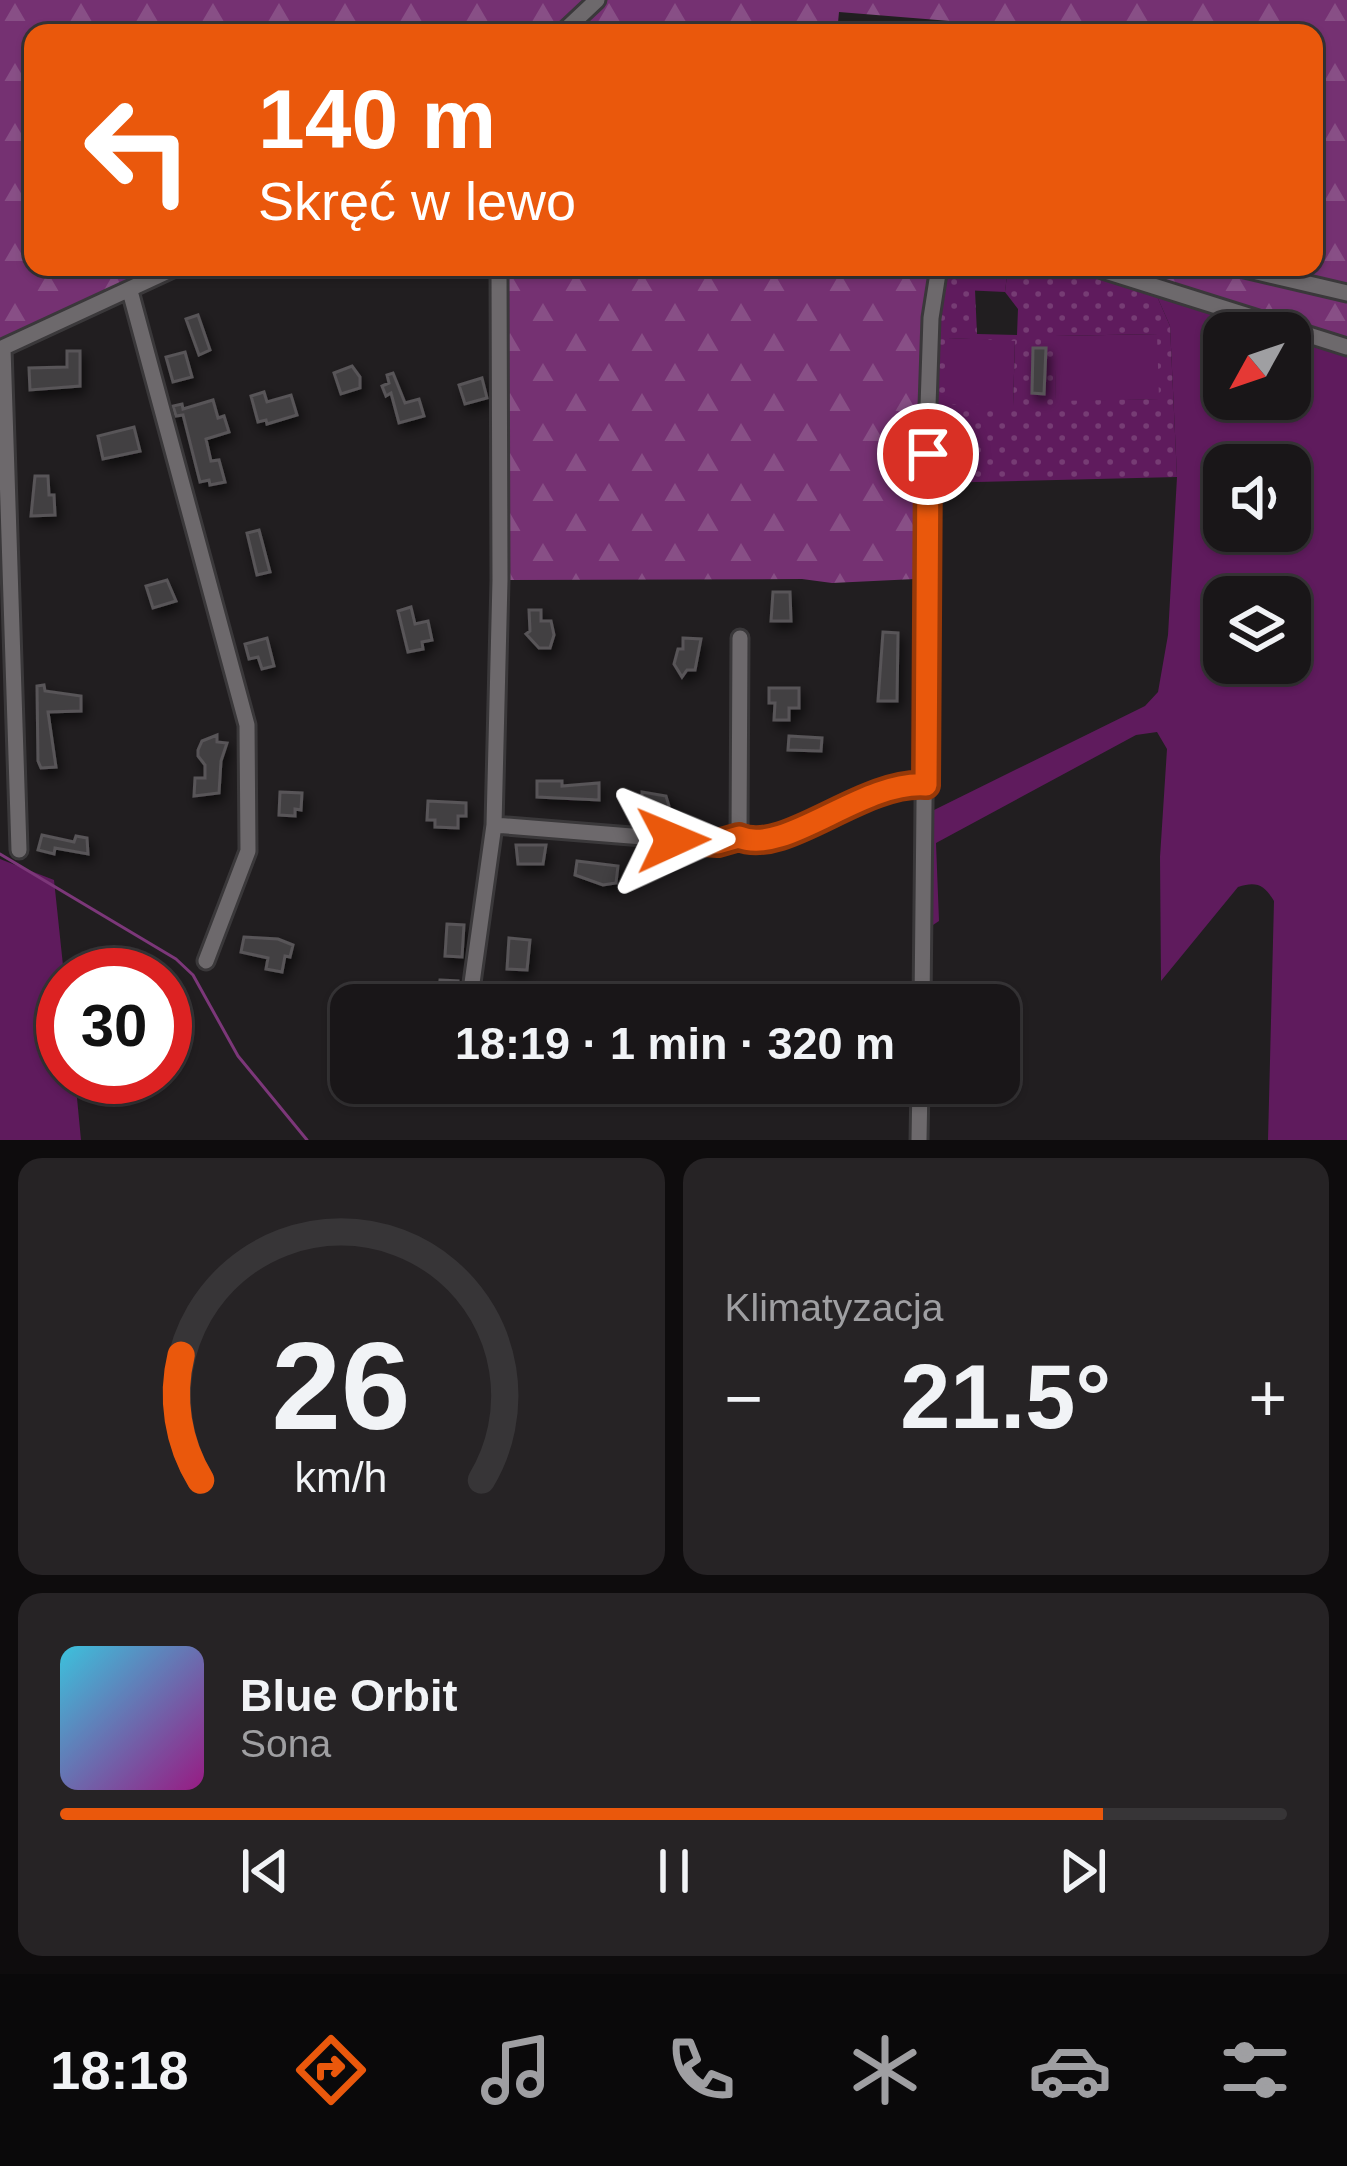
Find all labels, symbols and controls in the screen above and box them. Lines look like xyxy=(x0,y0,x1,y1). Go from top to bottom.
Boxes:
icon: left xyxy=(60,72,216,228)
text: 140 m xyxy=(258,72,496,166)
text: Skręć w lewo xyxy=(258,171,576,231)
north arrow xyxy=(1203,312,1311,420)
map controls xyxy=(1203,312,1311,684)
pin xyxy=(877,403,979,505)
icon: arrive xyxy=(895,421,961,487)
button: sound xyxy=(1203,444,1311,552)
button: layers xyxy=(1203,576,1311,684)
position arrow xyxy=(610,777,736,903)
speed limit sign: 30 xyxy=(36,948,192,1104)
text: 18:19 · 1 min · 320 m xyxy=(455,1018,895,1069)
text: Klimatyzacja xyxy=(725,1286,943,1329)
text: 26 xyxy=(272,1316,411,1455)
text: 21.5° xyxy=(900,1347,1111,1447)
text: − xyxy=(725,1361,763,1435)
text: + xyxy=(1248,1361,1287,1435)
text: km/h xyxy=(295,1452,388,1500)
text: Blue Orbit xyxy=(240,1670,458,1721)
text: Sona xyxy=(240,1722,331,1765)
icon: previous xyxy=(232,1838,298,1904)
icon: pause xyxy=(641,1838,707,1904)
icon: next xyxy=(1050,1838,1116,1904)
icon: directions xyxy=(289,2028,373,2112)
icon: music xyxy=(474,2028,558,2112)
icon: phone xyxy=(659,2028,743,2112)
icon: climate xyxy=(843,2028,927,2112)
icon: car xyxy=(1028,2028,1112,2112)
icon: filters xyxy=(1213,2028,1297,2112)
text: 18:18 xyxy=(50,2040,188,2100)

